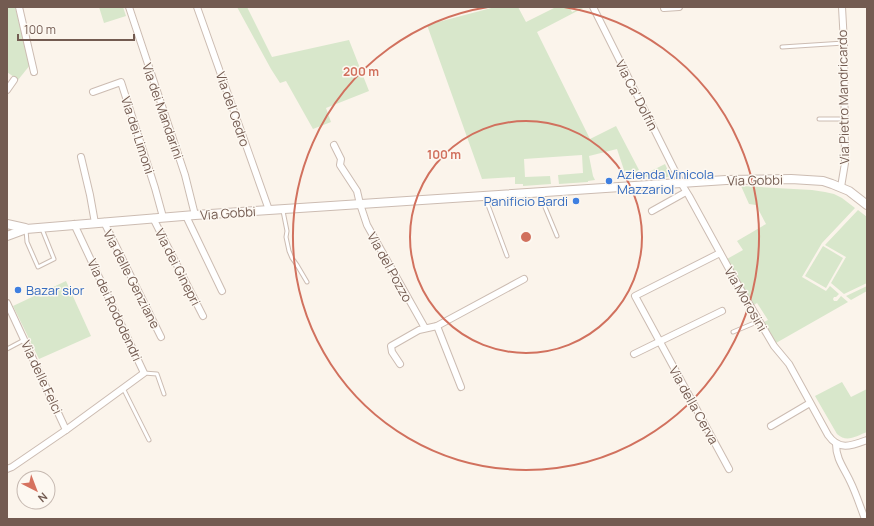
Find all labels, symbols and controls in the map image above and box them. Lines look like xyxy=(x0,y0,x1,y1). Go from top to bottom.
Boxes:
scale bar xyxy=(18,16,134,42)
text: 100 m xyxy=(24,21,56,38)
street label: Via Pietro Mandricardo xyxy=(833,29,853,164)
street label: Via Ca' Dolfin xyxy=(611,57,663,133)
street label: Via dei Mandarini xyxy=(138,61,188,161)
text: 200 m xyxy=(343,63,379,80)
street label: Via del Cedro xyxy=(212,69,254,149)
street label: Via dei Limoni xyxy=(117,94,159,176)
text: 100 m xyxy=(427,146,461,163)
place label: Azienda Vinicola Mazzariol xyxy=(617,165,714,198)
street label: Via Gobbi xyxy=(727,171,783,189)
marker: Azienda Vinicola Mazzariol xyxy=(604,176,614,186)
place label: Panificio Bardi xyxy=(484,192,568,210)
marker: Panificio Bardi xyxy=(571,196,581,206)
street label: Via Gobbi xyxy=(200,202,256,224)
street label: Via dei Ginepri xyxy=(151,225,205,309)
street label: Via delle Genziane xyxy=(99,226,165,332)
street label: Via del Pozzo xyxy=(363,229,417,306)
centre of rings xyxy=(519,230,533,244)
street label: Via dei Rododendri xyxy=(83,256,147,364)
street label: Via Morosini xyxy=(720,263,772,335)
place label: Bazar sior xyxy=(26,281,85,299)
marker: Bazar sior xyxy=(13,285,23,295)
street label: Via delle Felci xyxy=(17,337,67,417)
street label: Via della Cerva xyxy=(665,363,723,447)
north arrow xyxy=(16,470,56,510)
text: N xyxy=(35,490,51,506)

